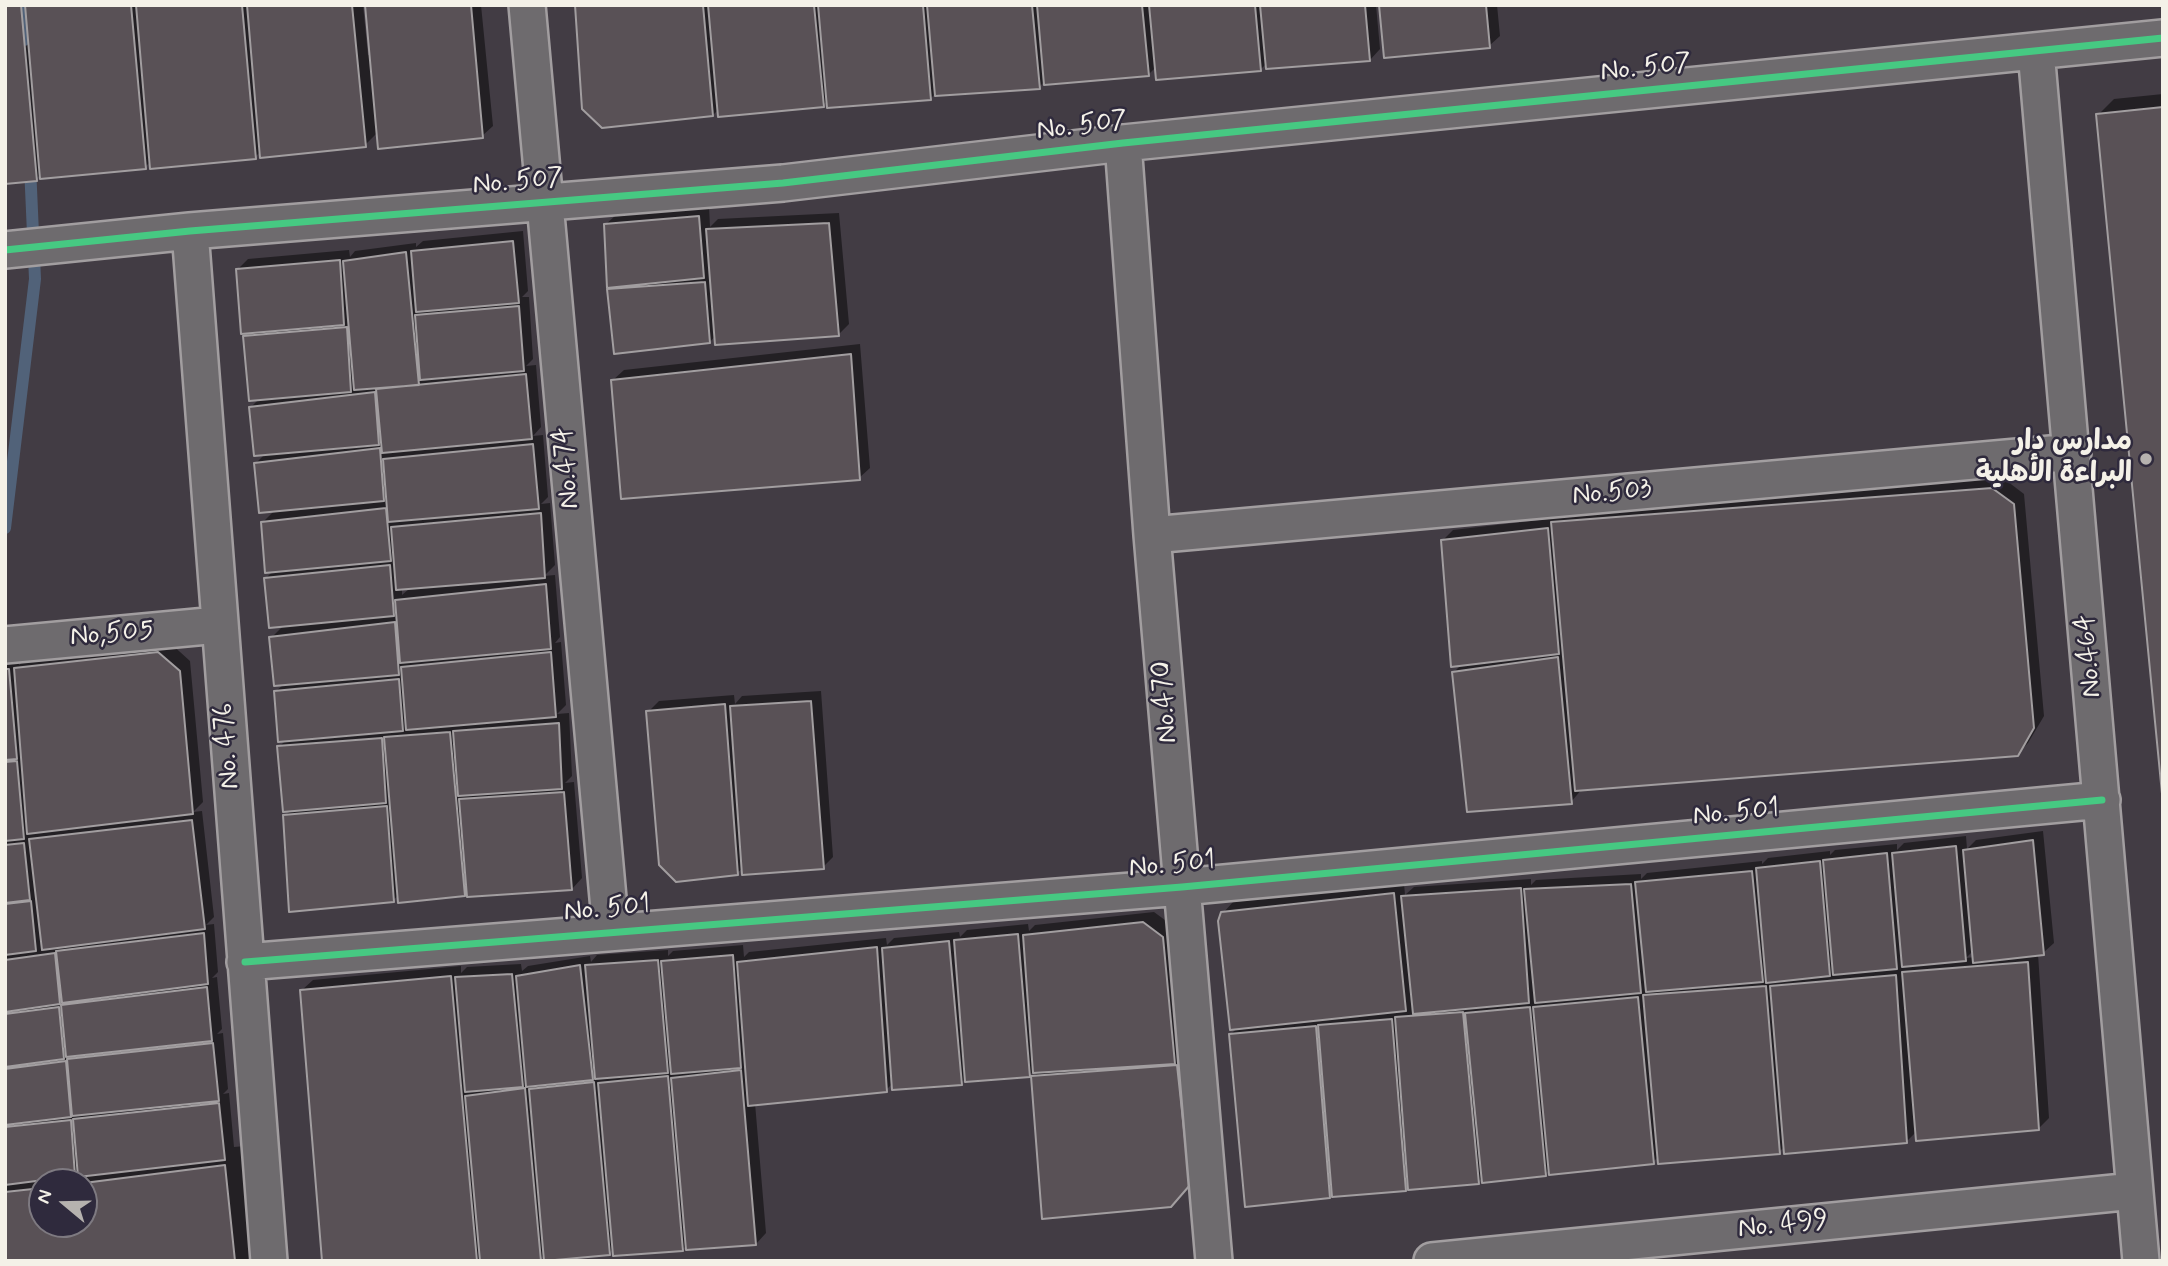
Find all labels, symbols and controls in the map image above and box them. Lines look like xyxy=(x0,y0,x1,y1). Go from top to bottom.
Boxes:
street label: No. 507 xyxy=(1599,48,1693,90)
street label: No. 507 xyxy=(1034,105,1130,149)
street label: No. 507 xyxy=(471,162,565,204)
street label: No.474 xyxy=(548,425,588,511)
place label: مدارس دار البراءة الأهلية xyxy=(1976,426,2132,492)
marker: مدارس دار البراءة الأهلية xyxy=(2138,451,2154,467)
street label: No.503 xyxy=(1571,474,1653,514)
street label: No.464 xyxy=(2070,613,2110,699)
street label: No,505 xyxy=(69,615,155,655)
street label: No.470 xyxy=(1146,659,1186,745)
street label: No. 476 xyxy=(207,701,249,791)
street label: No. 501 xyxy=(1691,793,1781,835)
street label: No. 501 xyxy=(1127,845,1217,887)
street label: No. 501 xyxy=(562,889,652,931)
north arrow xyxy=(28,1168,98,1238)
text: N xyxy=(31,1187,58,1207)
street label: No. 499 xyxy=(1736,1205,1830,1247)

